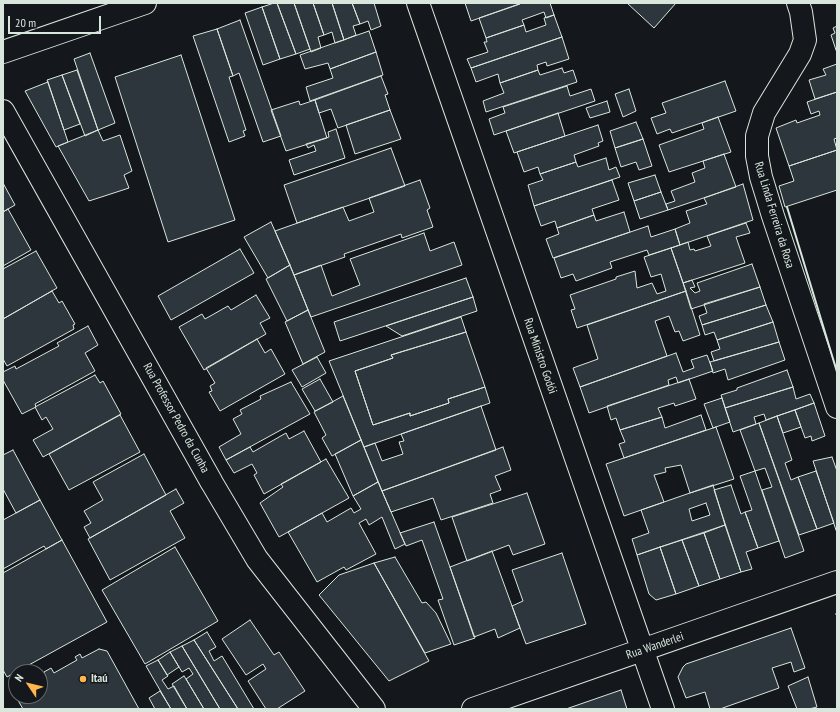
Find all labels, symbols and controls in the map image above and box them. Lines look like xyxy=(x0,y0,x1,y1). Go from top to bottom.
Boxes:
scale bar xyxy=(10,8,103,34)
text: 20 m xyxy=(15,15,36,30)
street label: Rua Linda Ferreira da Rosa xyxy=(751,160,797,270)
street label: Rua Ministro Godói xyxy=(520,316,560,396)
street label: Rua Professor Pedro da Cunha xyxy=(140,361,212,475)
street label: Rua Wanderlei xyxy=(624,629,686,663)
north arrow xyxy=(8,664,48,704)
text: N xyxy=(12,671,26,684)
place label: Itaú xyxy=(91,672,108,686)
marker: Itaú xyxy=(78,674,88,684)

